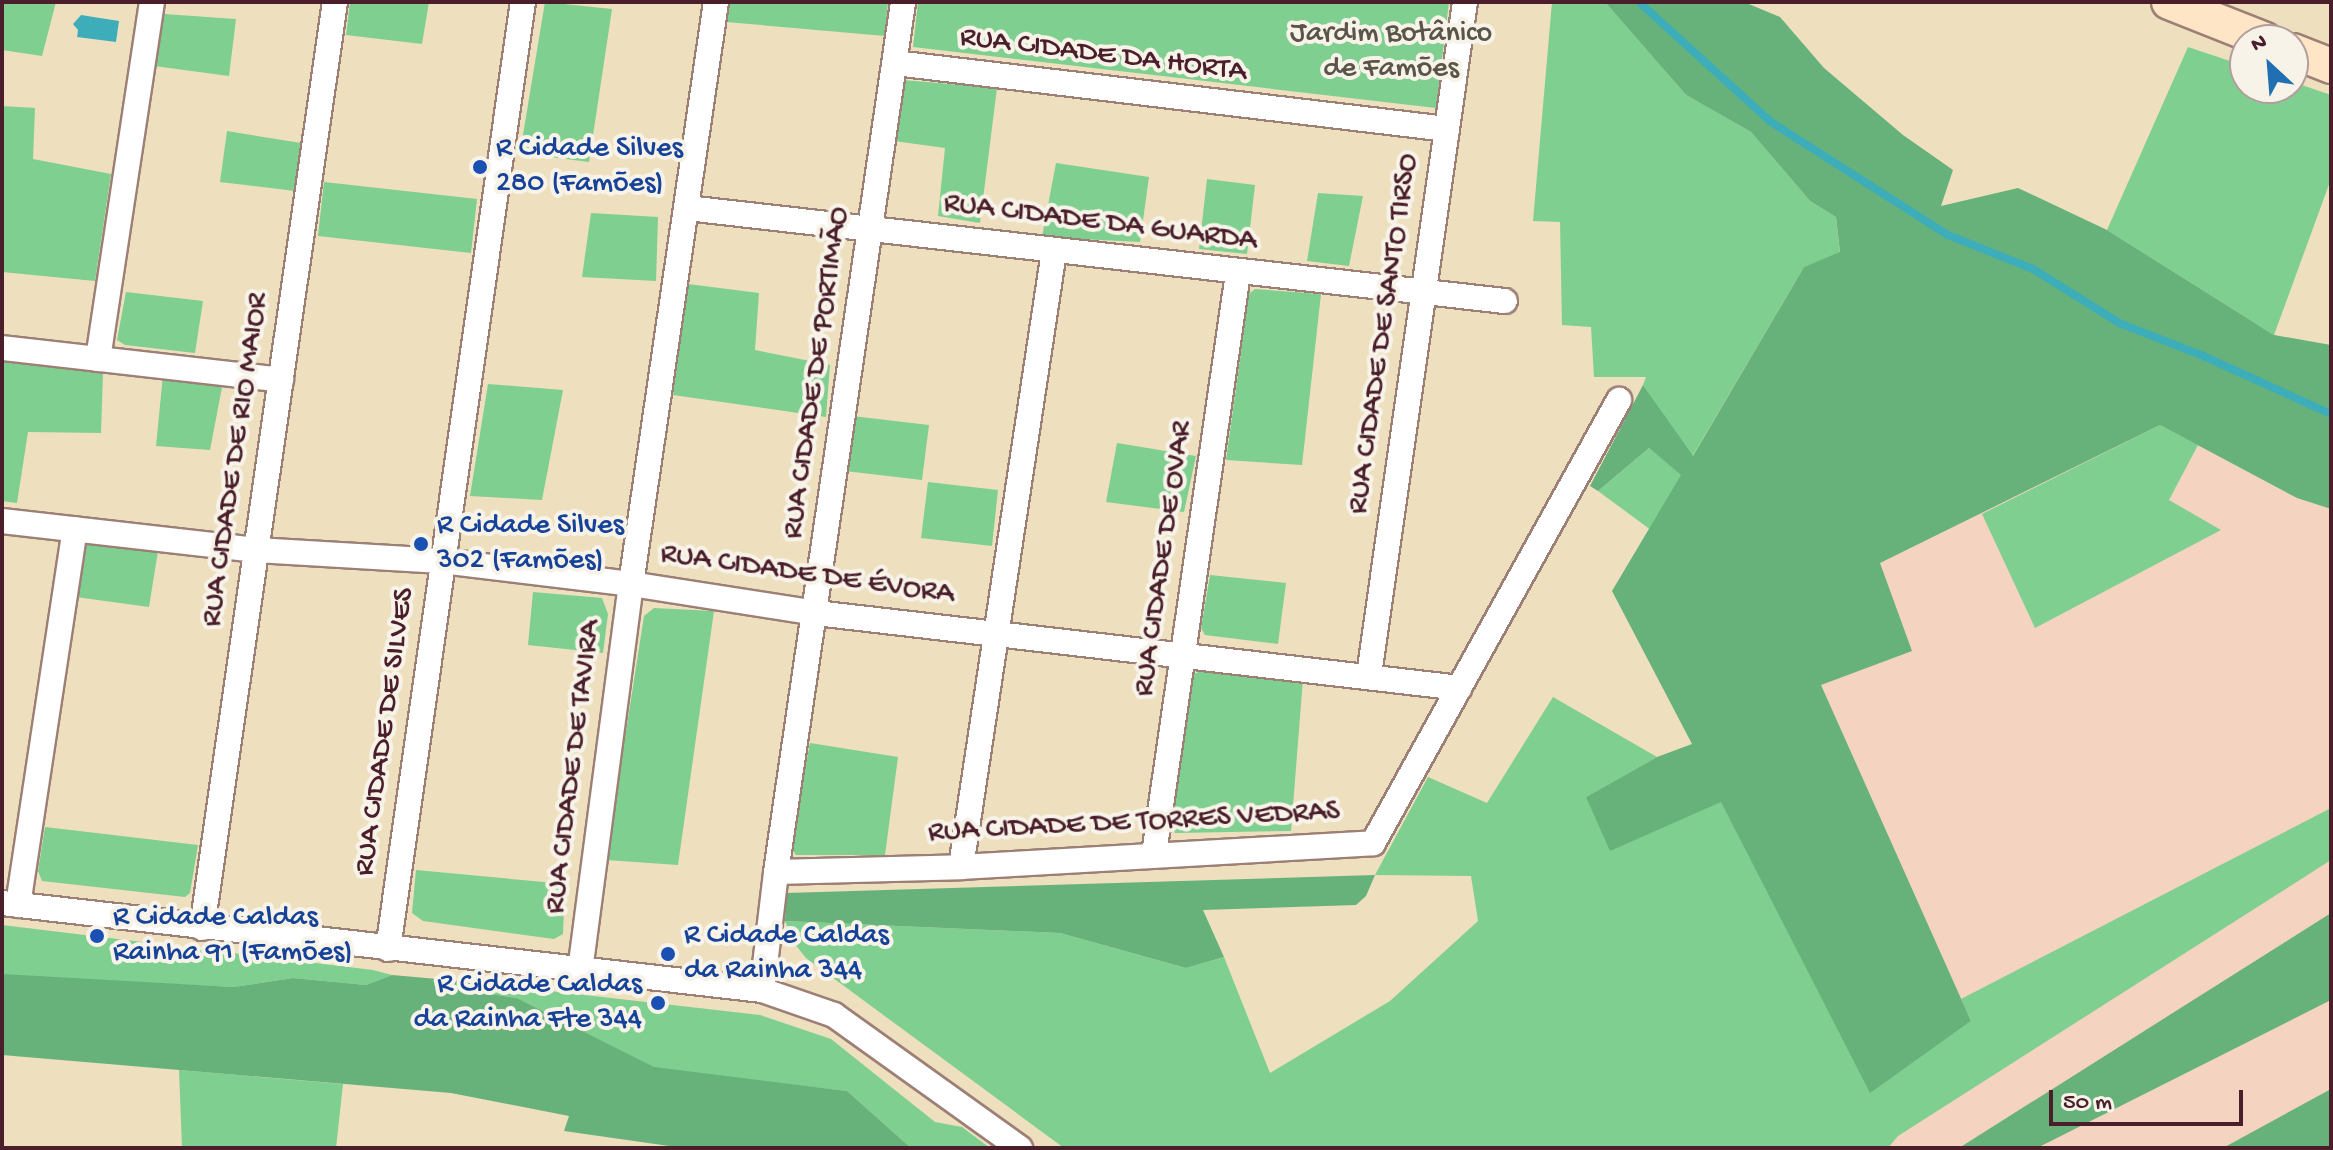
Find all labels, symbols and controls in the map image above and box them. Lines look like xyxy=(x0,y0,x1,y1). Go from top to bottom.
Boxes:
park label: Jardim Botânico de Famões xyxy=(1290,17,1492,88)
street label: RUA CIDADE DA HORTA xyxy=(958,21,1248,91)
north arrow xyxy=(2229,24,2309,104)
text: N xyxy=(2247,29,2272,59)
place label: R Cidade Silves 280 (Famões) xyxy=(496,132,683,202)
street label: RUA CIDADE DE SANTO TIRSO xyxy=(1342,151,1428,517)
marker: R Cidade Silves 280 (Famões) xyxy=(471,158,489,176)
street label: RUA CIDADE DA GUARDA xyxy=(941,187,1259,261)
street label: RUA CIDADE DE PORTIMÃO xyxy=(777,205,859,541)
street label: RUA CIDADE DE RIO MAIOR xyxy=(196,291,278,629)
street label: RUA CIDADE DE OVAR xyxy=(1128,419,1202,699)
place label: R Cidade Silves 302 (Famões) xyxy=(437,509,624,580)
marker: R Cidade Silves 302 (Famões) xyxy=(412,535,430,553)
street label: RUA CIDADE DE ÉVORA xyxy=(658,538,956,614)
street label: RUA CIDADE DE SILVES xyxy=(348,586,424,878)
street label: RUA CIDADE DE TAVIRA xyxy=(539,618,611,916)
street label: RUA CIDADE DE TORRES VEDRAS xyxy=(927,795,1341,853)
place label: R Cidade Caldas Rainha 91 (Famões) xyxy=(113,901,353,972)
place label: R Cidade Caldas da Rainha 344 xyxy=(684,919,889,990)
marker: R Cidade Caldas Rainha 91 (Famões) xyxy=(88,927,106,945)
marker: R Cidade Caldas da Rainha 344 xyxy=(659,945,677,963)
place label: R Cidade Caldas da Rainha Fte 344 xyxy=(413,968,642,1038)
marker: R Cidade Caldas da Rainha Fte 344 xyxy=(649,994,667,1012)
scale bar xyxy=(2053,1074,2247,1124)
text: 50 m xyxy=(2063,1089,2112,1118)

